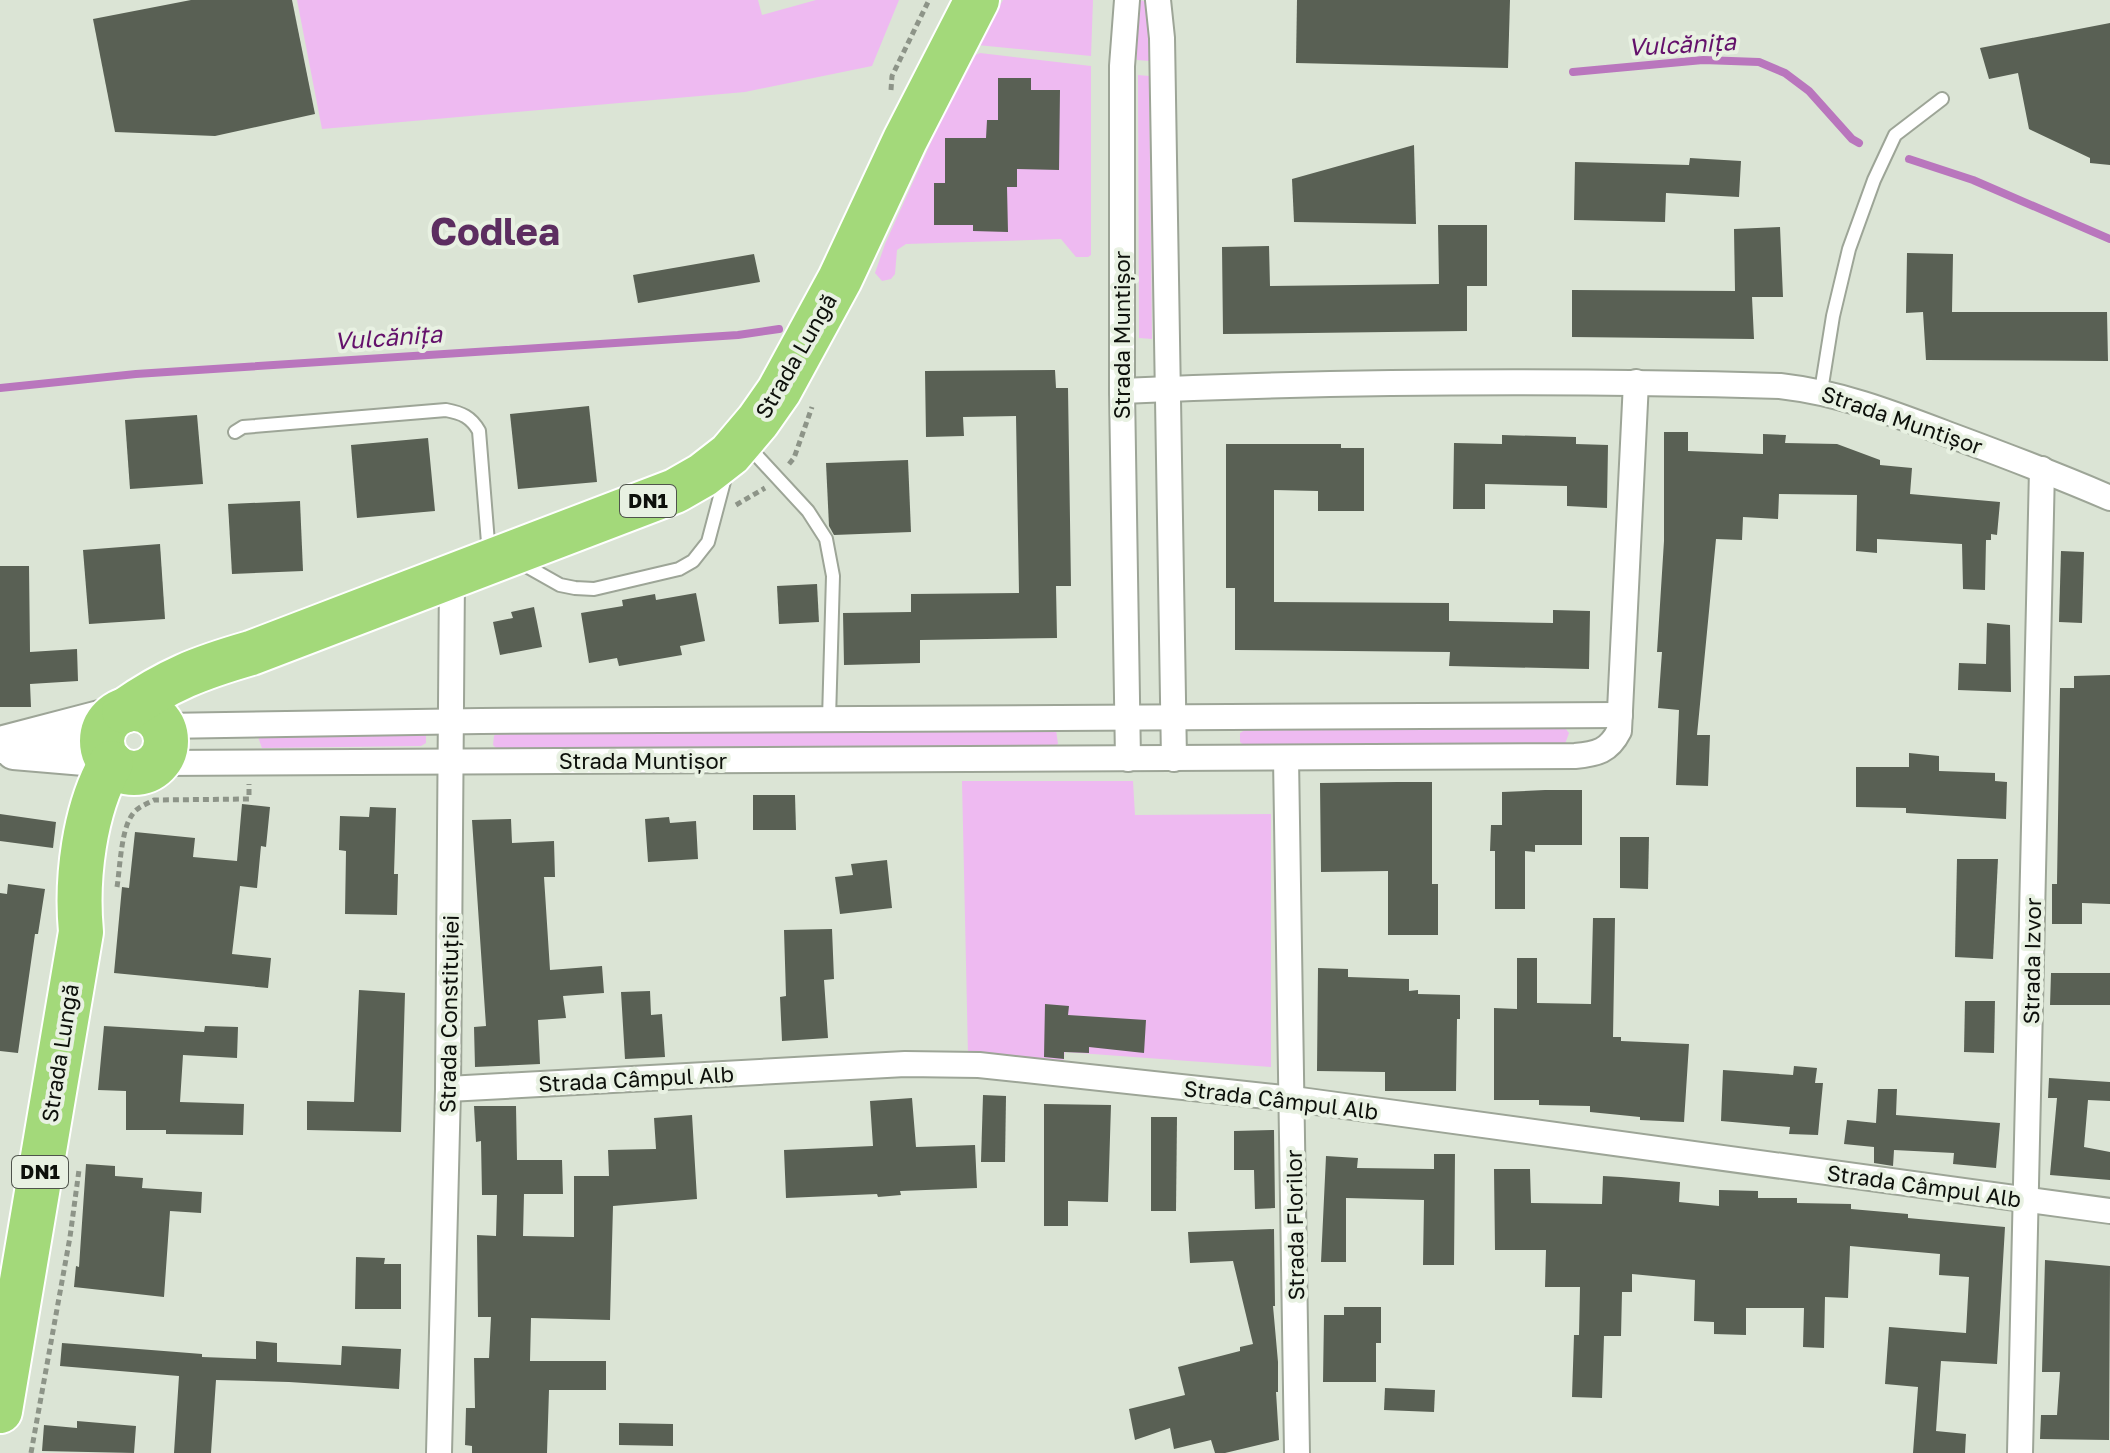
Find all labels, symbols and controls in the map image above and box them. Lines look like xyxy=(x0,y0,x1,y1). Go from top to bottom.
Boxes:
water label: Vulcănița xyxy=(1627,26,1738,62)
district label: Codlea xyxy=(430,208,560,253)
street label: Strada Muntișor xyxy=(1108,250,1135,419)
street label: Strada Lungă xyxy=(749,289,842,423)
water label: Vulcănița xyxy=(333,318,444,356)
street label: Strada Muntișor xyxy=(1818,379,1987,460)
road number: DN1 xyxy=(620,485,676,517)
street label: Strada Muntișor xyxy=(559,747,728,774)
street label: Strada Izvor xyxy=(2017,897,2046,1025)
street label: Strada Constituției xyxy=(433,915,464,1113)
street label: Strada Lungă xyxy=(35,982,84,1124)
street label: Strada Câmpul Alb xyxy=(537,1060,734,1097)
street label: Strada Câmpul Alb xyxy=(1182,1074,1380,1125)
street label: Strada Florilor xyxy=(1280,1149,1309,1301)
road number: DN1 xyxy=(12,1156,68,1188)
street label: Strada Câmpul Alb xyxy=(1825,1159,2023,1212)

